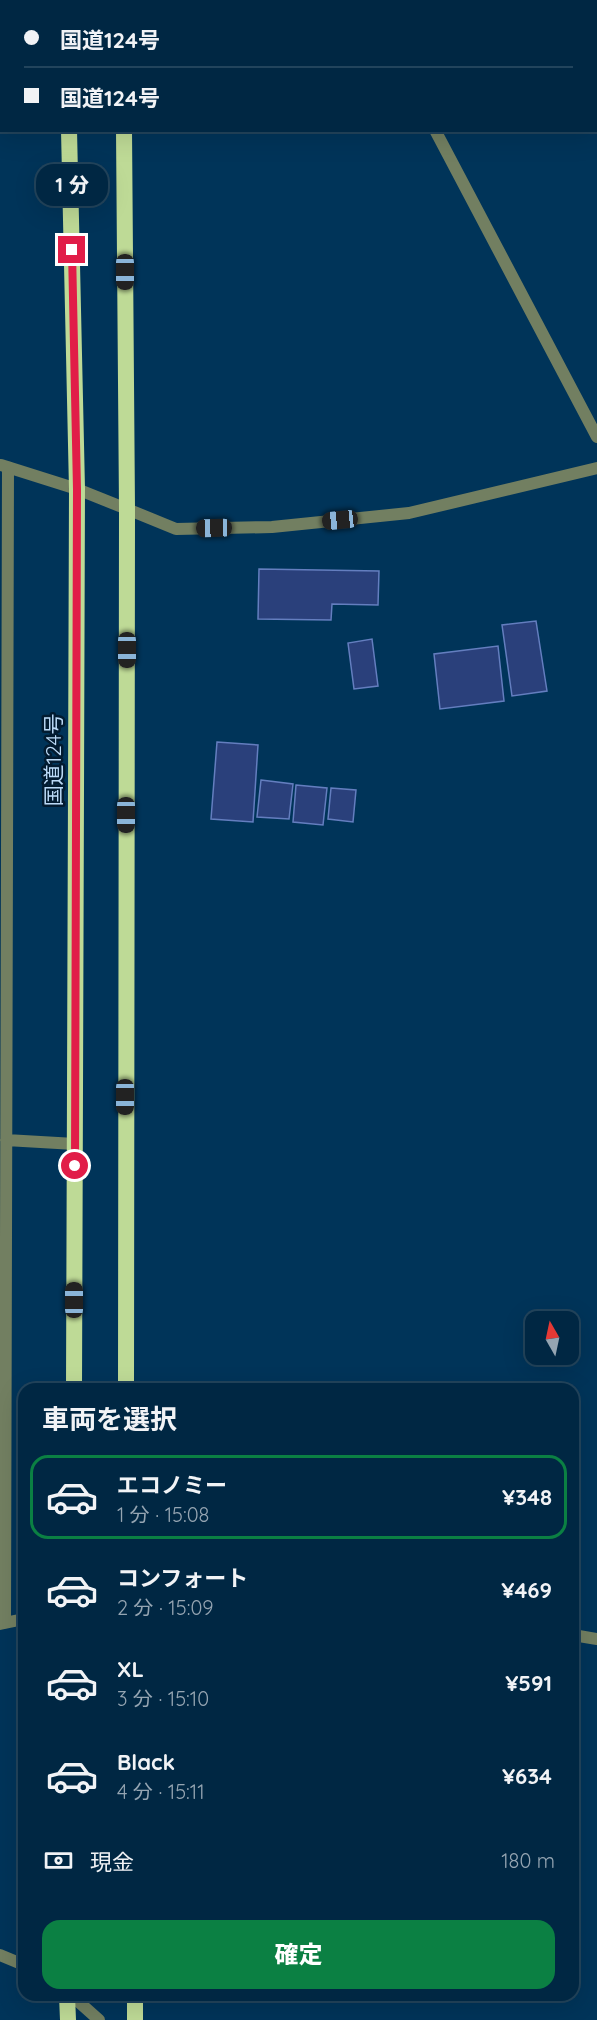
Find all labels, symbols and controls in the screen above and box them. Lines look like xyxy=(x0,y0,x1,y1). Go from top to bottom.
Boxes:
text: 国道124号 xyxy=(60,26,160,54)
text: 国道124号 xyxy=(60,84,160,112)
callout: 1 分 xyxy=(36,163,108,205)
text: 1 分 xyxy=(55,172,89,197)
route end xyxy=(58,236,85,263)
car xyxy=(116,254,134,290)
car xyxy=(321,509,359,531)
car xyxy=(196,519,232,537)
car xyxy=(118,632,136,668)
street label: 国道124号 xyxy=(40,713,66,807)
car xyxy=(117,797,135,833)
car xyxy=(116,1079,134,1115)
route start xyxy=(61,1152,88,1179)
car xyxy=(65,1282,83,1318)
north arrow xyxy=(525,1311,579,1365)
map controls xyxy=(525,1311,579,1365)
text: 車両を選択 xyxy=(42,1402,177,1436)
icon: car xyxy=(45,1470,99,1524)
text: エコノミー xyxy=(117,1471,227,1499)
text: ¥348 xyxy=(502,1483,552,1511)
text: 1 分 · 15:08 xyxy=(117,1502,209,1527)
icon: car xyxy=(45,1563,99,1617)
text: コンフォート xyxy=(117,1564,248,1592)
text: ¥469 xyxy=(501,1576,552,1604)
text: 2 分 · 15:09 xyxy=(117,1595,213,1620)
text: XL xyxy=(117,1655,144,1683)
icon: car xyxy=(45,1656,99,1710)
text: ¥591 xyxy=(505,1669,552,1697)
text: 3 分 · 15:10 xyxy=(117,1686,209,1711)
text: Black xyxy=(117,1748,175,1776)
icon: car xyxy=(45,1749,99,1803)
text: ¥634 xyxy=(502,1762,552,1790)
text: 4 分 · 15:11 xyxy=(117,1779,205,1804)
icon: cash xyxy=(42,1844,75,1877)
text: 現金 xyxy=(90,1848,134,1876)
text: 180 m xyxy=(501,1848,555,1873)
button: 確定 xyxy=(42,1920,555,1989)

